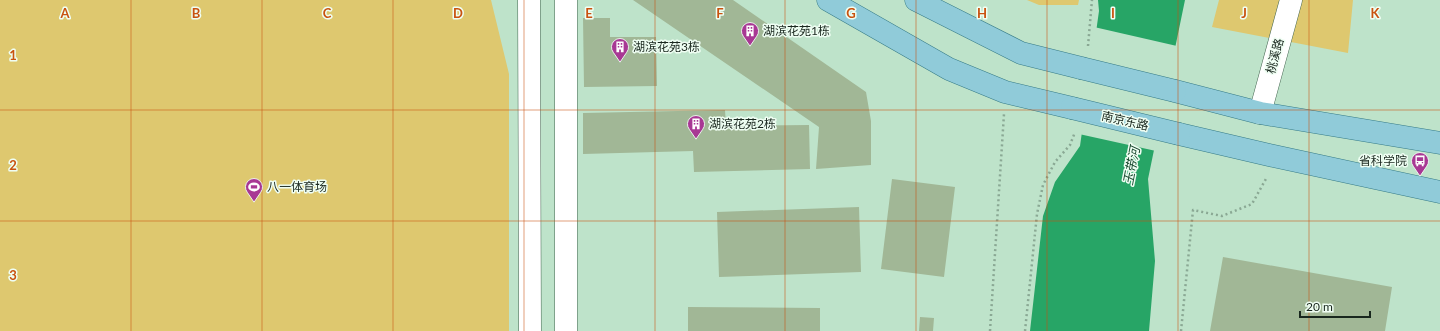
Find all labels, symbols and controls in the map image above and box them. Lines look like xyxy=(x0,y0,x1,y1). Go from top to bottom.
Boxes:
text: A xyxy=(59,5,70,21)
text: B xyxy=(192,5,201,21)
text: C xyxy=(323,5,332,21)
text: D xyxy=(453,5,463,21)
text: E xyxy=(585,5,593,21)
text: F xyxy=(716,5,724,21)
text: G xyxy=(846,5,856,21)
text: H xyxy=(977,5,987,21)
text: I xyxy=(1111,5,1115,21)
text: J xyxy=(1241,5,1247,21)
text: K xyxy=(1371,5,1381,21)
building icon: 湖滨花苑1栋 xyxy=(740,21,760,46)
place label: 湖滨花苑1栋 xyxy=(763,23,830,38)
building icon: 湖滨花苑3栋 xyxy=(610,37,630,62)
street label: 桃溪路 xyxy=(1263,37,1286,75)
place label: 湖滨花苑3栋 xyxy=(633,39,700,54)
text: 1 xyxy=(9,47,17,63)
street label: 南京东路 xyxy=(1100,108,1150,133)
building icon: 湖滨花苑2栋 xyxy=(686,114,706,139)
place label: 湖滨花苑2栋 xyxy=(709,116,776,131)
water label: 玉带河 xyxy=(1119,142,1143,187)
bus stop icon: 省科学院 xyxy=(1410,151,1430,176)
place label: 省科学院 xyxy=(1359,153,1407,168)
text: 2 xyxy=(9,157,17,173)
sports icon: 八一体育场 xyxy=(244,177,264,202)
place label: 八一体育场 xyxy=(267,179,327,194)
text: 3 xyxy=(9,267,17,283)
scale bar xyxy=(1300,293,1370,319)
text: 20 m xyxy=(1306,299,1333,314)

